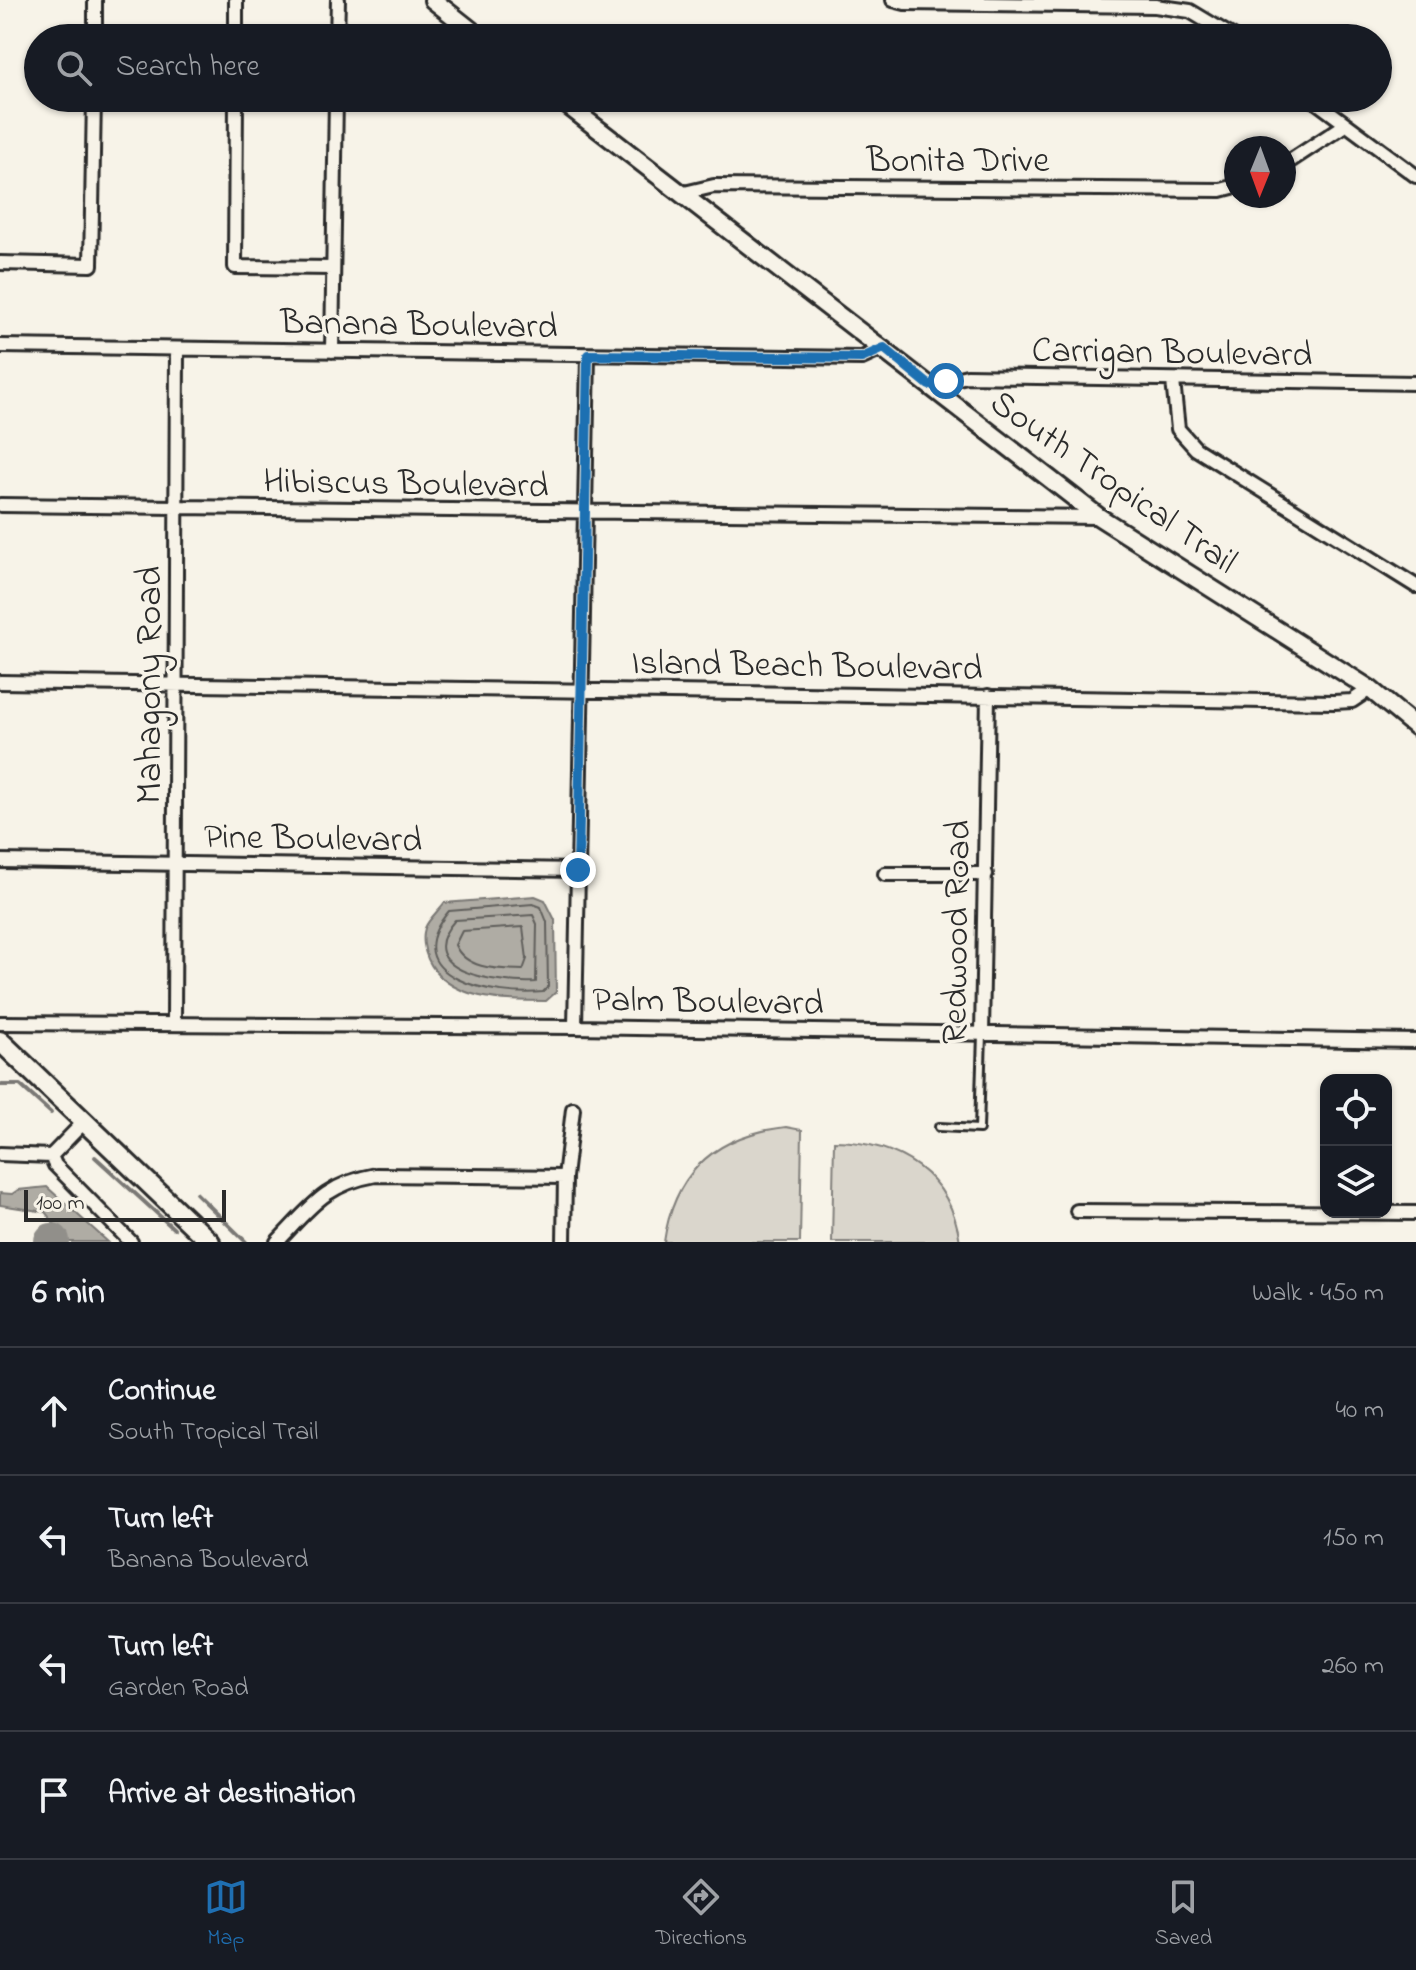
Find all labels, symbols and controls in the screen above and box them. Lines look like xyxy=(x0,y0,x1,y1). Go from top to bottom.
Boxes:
search box xyxy=(24,24,1392,112)
icon: search xyxy=(52,46,96,90)
text: Search here xyxy=(116,46,260,90)
street label: Bonita Drive xyxy=(866,136,1050,189)
north arrow xyxy=(1224,136,1296,208)
street label: Banana Boulevard xyxy=(279,298,558,355)
street label: Carrigan Boulevard xyxy=(1031,326,1313,383)
route start xyxy=(928,363,964,399)
street label: South Tropical Trail xyxy=(978,378,1247,589)
street label: Hibiscus Boulevard xyxy=(263,457,549,514)
street label: Mahagony Road xyxy=(125,566,178,804)
street label: Island Beach Boulevard xyxy=(631,638,983,697)
street label: Pine Boulevard xyxy=(203,812,423,869)
street label: Redwood Road xyxy=(930,819,987,1045)
route end xyxy=(560,852,596,888)
street label: Palm Boulevard xyxy=(592,975,824,1032)
map controls xyxy=(1320,1074,1392,1218)
button: locate xyxy=(1320,1074,1392,1146)
button: layers xyxy=(1320,1146,1392,1218)
scale bar xyxy=(24,1186,226,1222)
text: 100 m xyxy=(36,1188,85,1220)
text: 6 min xyxy=(32,1269,105,1319)
text: Walk · 450 m xyxy=(1252,1275,1384,1313)
text: Continue xyxy=(108,1370,216,1414)
icon: ahead xyxy=(32,1389,76,1433)
text: 40 m xyxy=(1335,1392,1384,1430)
text: South Tropical Trail xyxy=(108,1414,318,1452)
text: Turn left xyxy=(108,1498,213,1542)
icon: left xyxy=(32,1517,76,1561)
text: 150 m xyxy=(1323,1520,1384,1558)
text: Banana Boulevard xyxy=(108,1542,308,1580)
text: Turn left xyxy=(108,1626,213,1670)
icon: left xyxy=(32,1645,76,1689)
text: 260 m xyxy=(1322,1648,1384,1686)
text: Garden Road xyxy=(108,1670,249,1708)
icon: arrive xyxy=(32,1773,76,1817)
text: Arrive at destination xyxy=(108,1773,356,1817)
tab: Map xyxy=(204,1875,248,1955)
tab: Directions xyxy=(656,1875,747,1955)
tab: Saved xyxy=(1155,1875,1212,1955)

